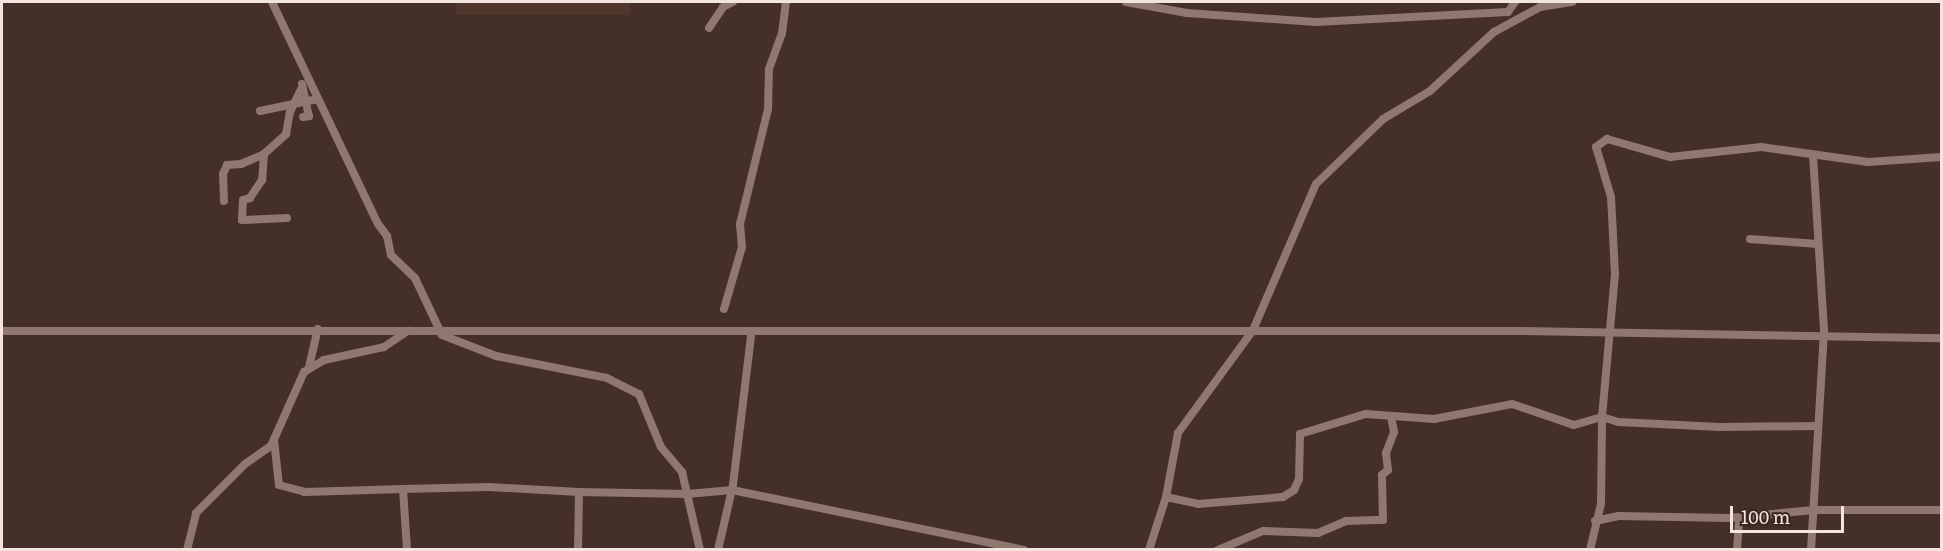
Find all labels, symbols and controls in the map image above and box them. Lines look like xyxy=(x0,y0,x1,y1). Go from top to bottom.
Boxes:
scale bar xyxy=(1733,494,1847,532)
text: 100 m xyxy=(1741,503,1790,530)

